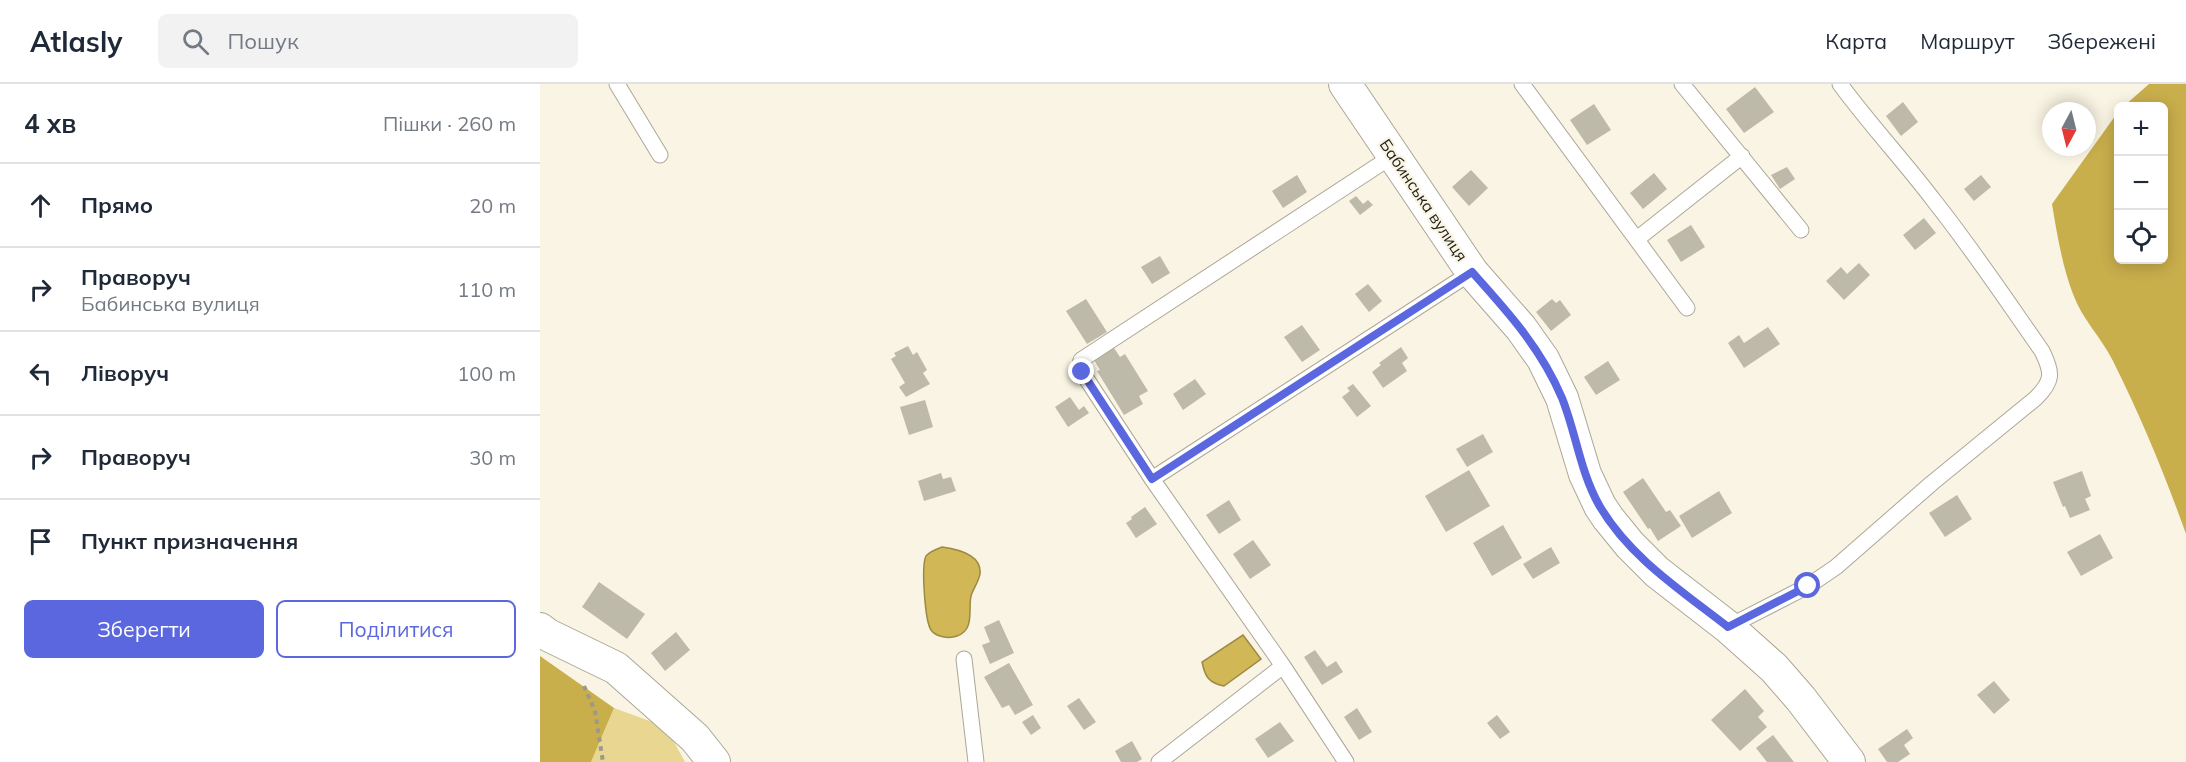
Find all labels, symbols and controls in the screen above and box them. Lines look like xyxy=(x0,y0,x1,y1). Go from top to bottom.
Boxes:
search box xyxy=(158,14,578,68)
text: Atlasly xyxy=(30,24,122,59)
icon: search xyxy=(179,25,212,58)
text: Пошук xyxy=(227,27,299,55)
text: Карта xyxy=(1825,28,1887,54)
text: Маршрут xyxy=(1920,28,2015,54)
text: Збережені xyxy=(2048,28,2156,54)
north arrow xyxy=(2042,102,2096,156)
map controls xyxy=(2114,102,2168,264)
button: + xyxy=(2114,102,2168,156)
text: 4 хв xyxy=(24,107,76,140)
text: Пішки · 260 m xyxy=(383,111,516,136)
street label: Бабинська вулиця xyxy=(1376,135,1472,265)
button: − xyxy=(2114,156,2168,210)
icon: ahead xyxy=(24,189,57,222)
text: Прямо xyxy=(81,191,153,219)
text: 20 m xyxy=(469,193,516,218)
button: locate xyxy=(2114,210,2168,264)
text: Праворуч xyxy=(81,263,191,291)
icon: right xyxy=(24,273,57,306)
text: 110 m xyxy=(457,277,516,302)
text: Бабинська вулиця xyxy=(81,291,260,316)
icon: left xyxy=(24,357,57,390)
route end xyxy=(1068,358,1094,384)
text: Ліворуч xyxy=(81,359,169,387)
text: 100 m xyxy=(457,361,516,386)
icon: right xyxy=(24,441,57,474)
text: Праворуч xyxy=(81,443,191,471)
text: 30 m xyxy=(469,445,516,470)
icon: arrive xyxy=(24,525,57,558)
text: Пункт призначення xyxy=(81,527,298,555)
route start xyxy=(1794,572,1820,598)
button: Зберегти xyxy=(24,600,264,658)
button: Поділитися xyxy=(276,600,516,658)

